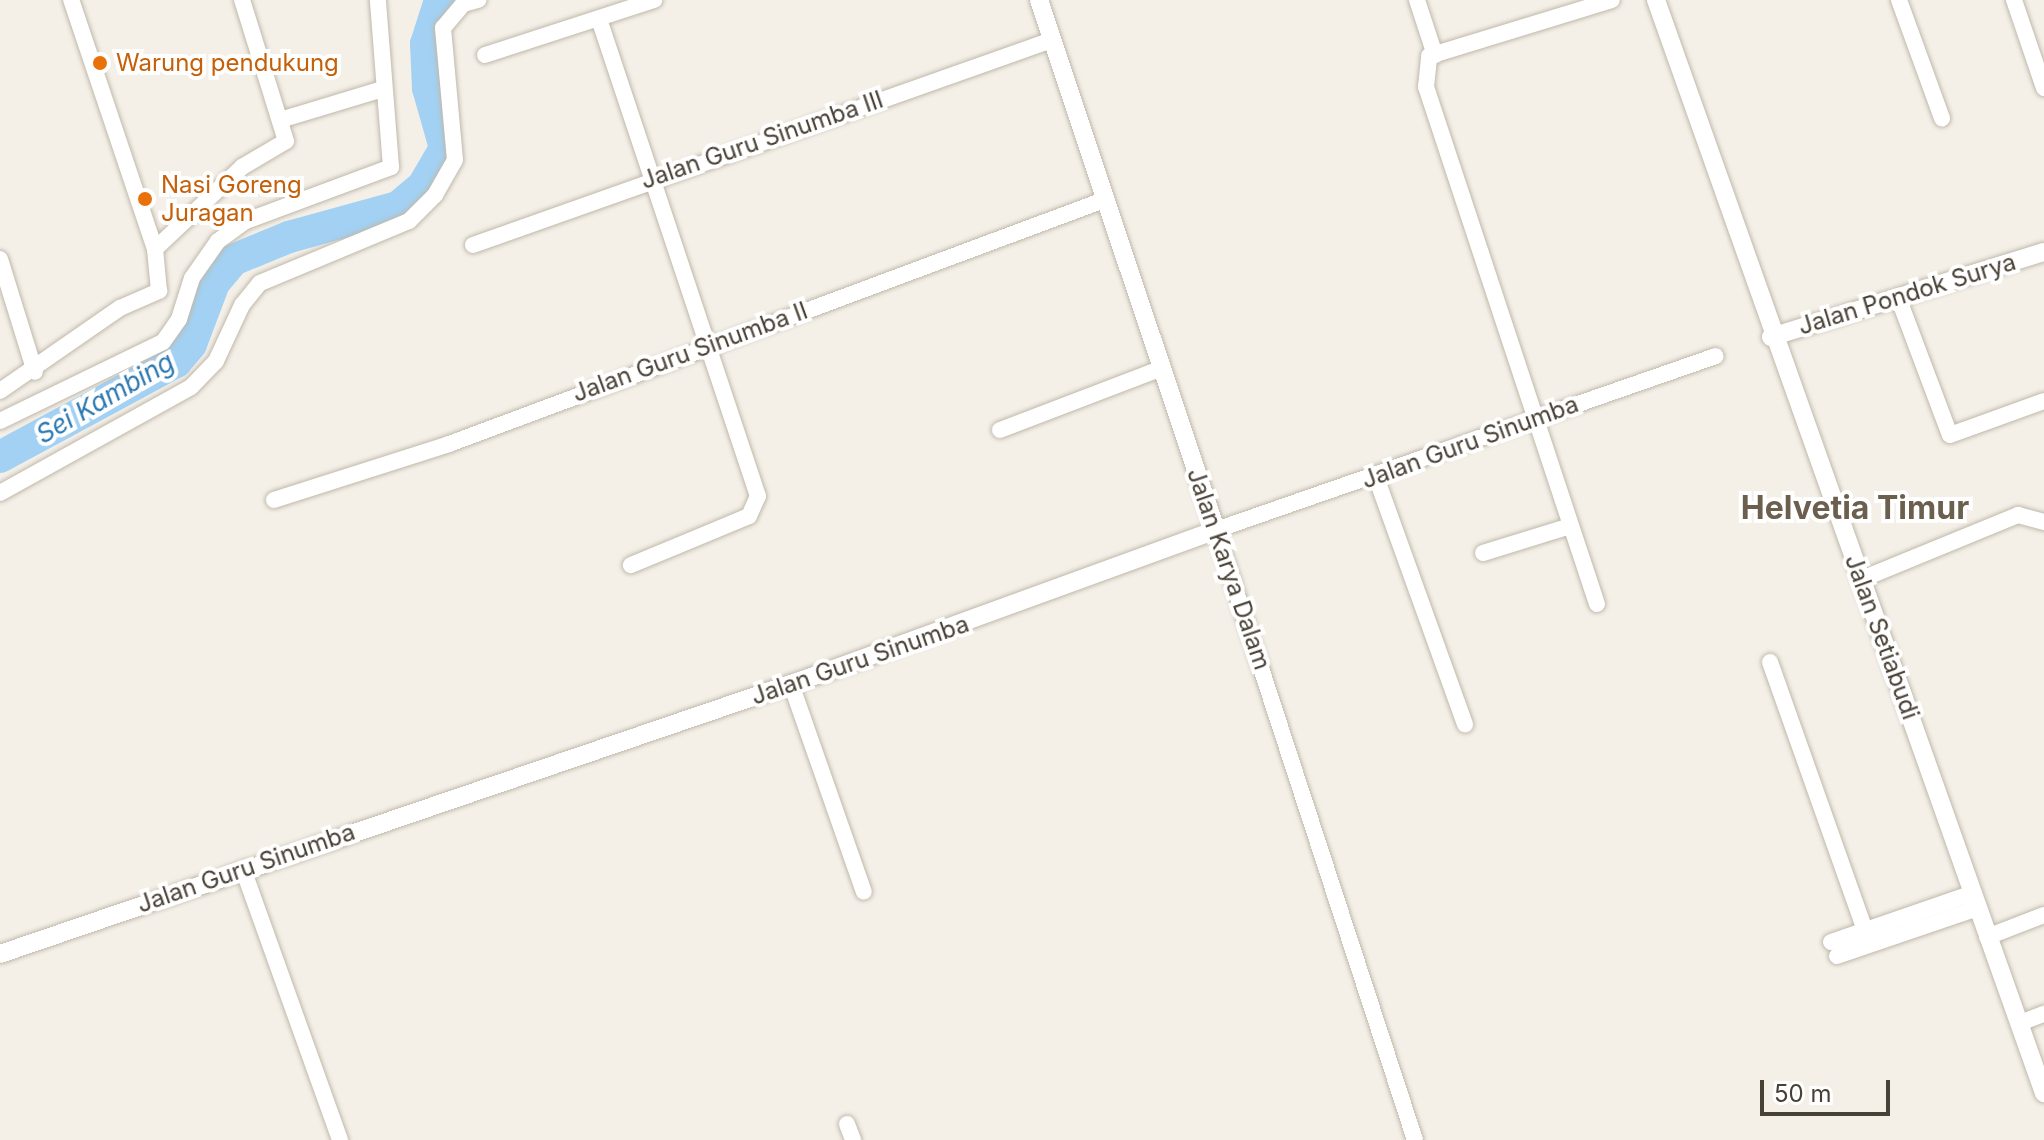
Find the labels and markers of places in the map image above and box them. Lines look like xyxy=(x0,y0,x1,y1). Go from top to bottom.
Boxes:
place label: Warung pendukung xyxy=(116,49,339,77)
marker: Warung pendukung xyxy=(91,54,109,72)
place label: Nasi Goreng Juragan xyxy=(161,171,302,227)
marker: Nasi Goreng Juragan xyxy=(136,190,154,208)

